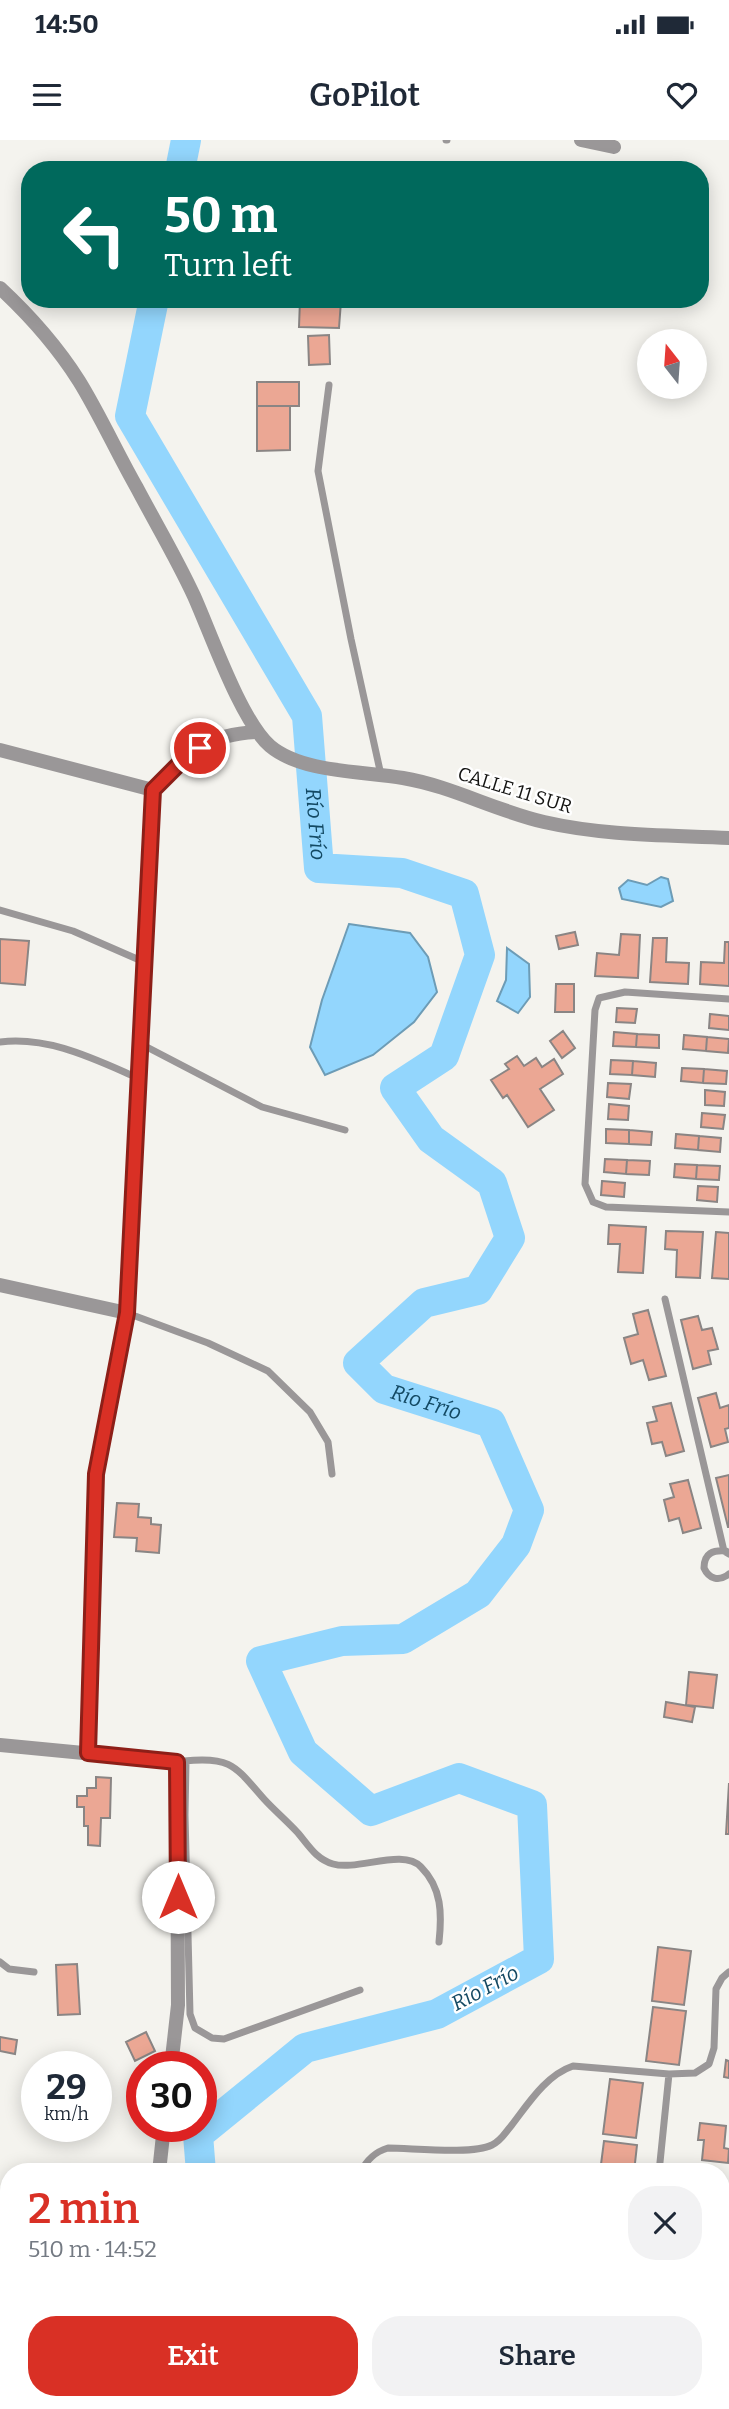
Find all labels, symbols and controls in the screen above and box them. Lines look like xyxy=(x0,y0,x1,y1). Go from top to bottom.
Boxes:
text: 14:50 xyxy=(35,9,99,40)
icon: menu xyxy=(28,76,66,114)
text: GoPilot xyxy=(309,76,420,114)
icon: heart xyxy=(663,76,701,114)
text: 50 m xyxy=(164,186,277,245)
icon: left xyxy=(49,189,140,280)
text: Turn left xyxy=(164,246,292,284)
north arrow xyxy=(637,329,707,399)
map controls xyxy=(637,329,707,399)
pin xyxy=(170,718,230,778)
icon: arrive xyxy=(181,729,219,767)
street label: CALLE 11 SUR xyxy=(455,762,575,818)
water label: Río Frío xyxy=(300,787,331,861)
water label: Río Frío xyxy=(388,1379,465,1426)
position arrow xyxy=(141,1860,215,1934)
water label: Río Frío xyxy=(447,1960,523,2016)
speed limit sign: 30 xyxy=(126,2051,217,2142)
text: 29 xyxy=(46,2066,87,2108)
text: km/h xyxy=(44,2103,89,2125)
text: 2 min xyxy=(28,2184,139,2234)
button: close xyxy=(628,2186,702,2260)
text: 510 m · 14:52 xyxy=(28,2235,157,2263)
button: Exit xyxy=(28,2316,358,2396)
button: Share xyxy=(372,2316,702,2396)

